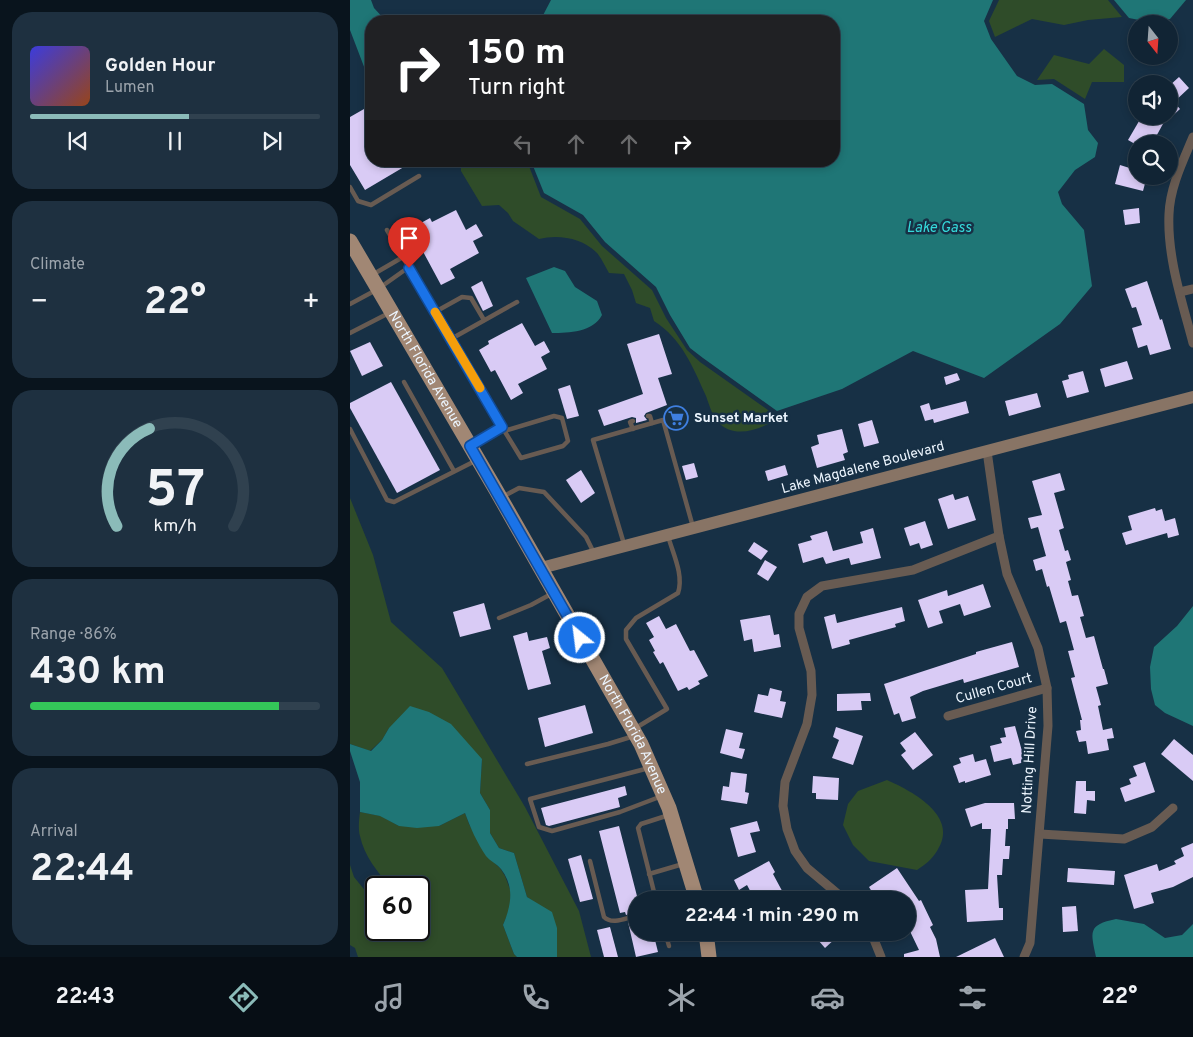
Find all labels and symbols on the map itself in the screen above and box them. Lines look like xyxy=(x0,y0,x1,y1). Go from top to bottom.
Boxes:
north arrow xyxy=(1128,15,1178,65)
pin xyxy=(388,217,430,268)
water label: Lake Gass xyxy=(906,219,972,238)
street label: North Florida Avenue xyxy=(384,308,466,431)
supermarket icon: Sunset Market xyxy=(663,405,689,431)
place label: Sunset Market xyxy=(694,410,788,427)
street label: Lake Magdalene Boulevard xyxy=(780,438,946,498)
position arrow xyxy=(553,611,605,663)
street label: Cullen Court xyxy=(954,670,1034,708)
street label: North Florida Avenue xyxy=(595,672,671,797)
street label: Notting Hill Drive xyxy=(1019,706,1041,814)
speed limit sign: 60 xyxy=(365,876,430,941)

